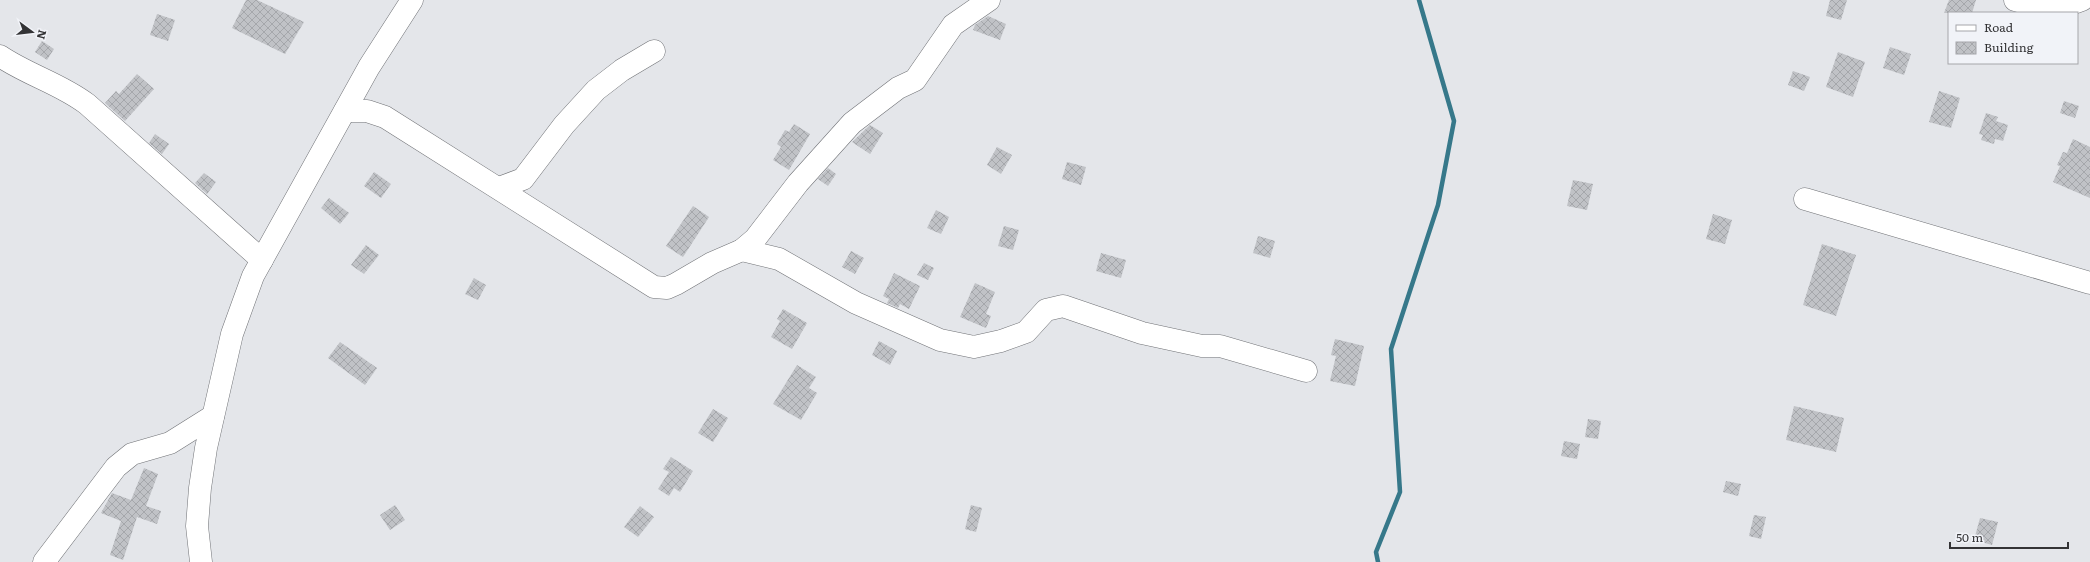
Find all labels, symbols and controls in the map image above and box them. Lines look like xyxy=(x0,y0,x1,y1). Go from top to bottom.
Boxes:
north arrow xyxy=(12,12,52,52)
legend xyxy=(1948,12,2078,64)
text: Road xyxy=(1984,18,2014,36)
text: N xyxy=(34,28,52,41)
text: Building xyxy=(1984,38,2034,56)
scale bar xyxy=(1950,524,2068,550)
text: 50 m xyxy=(1956,528,1983,546)

